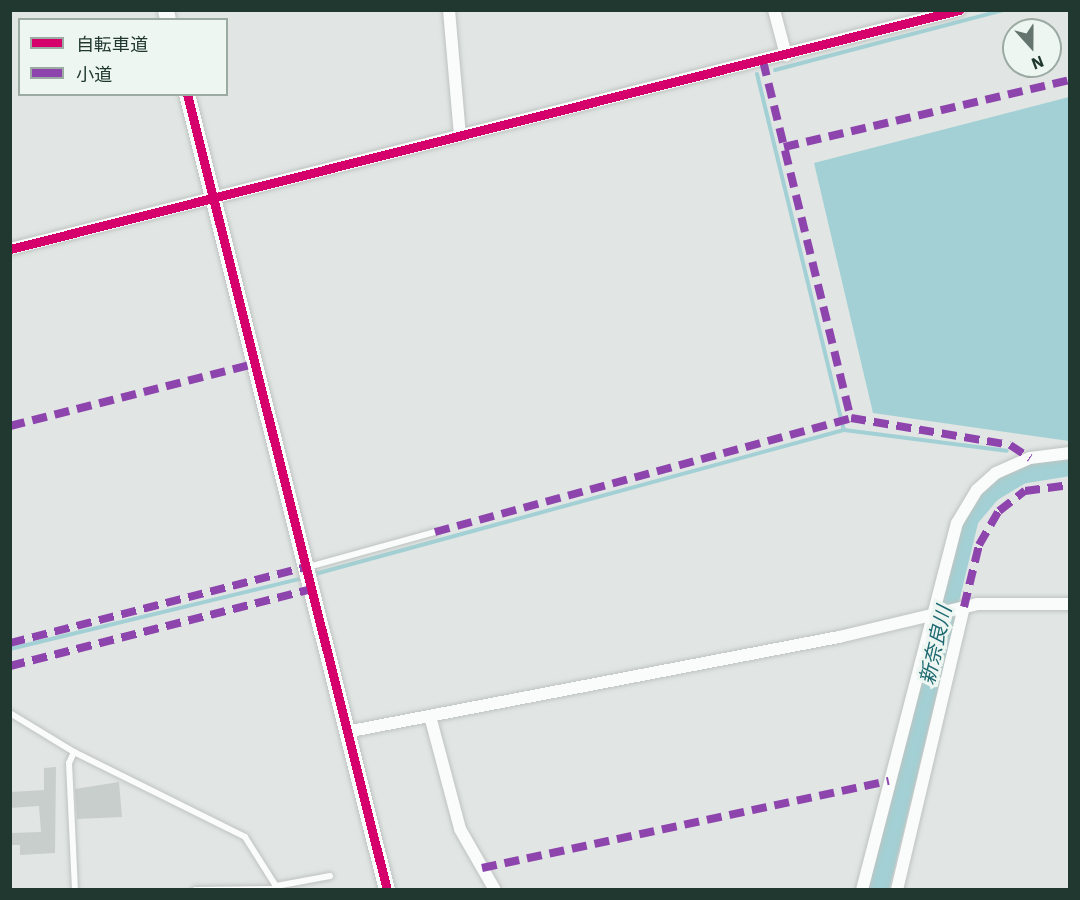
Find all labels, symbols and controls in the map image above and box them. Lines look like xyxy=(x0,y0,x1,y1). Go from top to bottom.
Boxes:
legend xyxy=(18,18,228,96)
north arrow xyxy=(1002,18,1062,78)
text: 自転車道 xyxy=(76,33,148,56)
text: N xyxy=(1029,52,1047,74)
text: 小道 xyxy=(76,63,112,86)
water label: 新奈良川 xyxy=(914,603,956,687)

